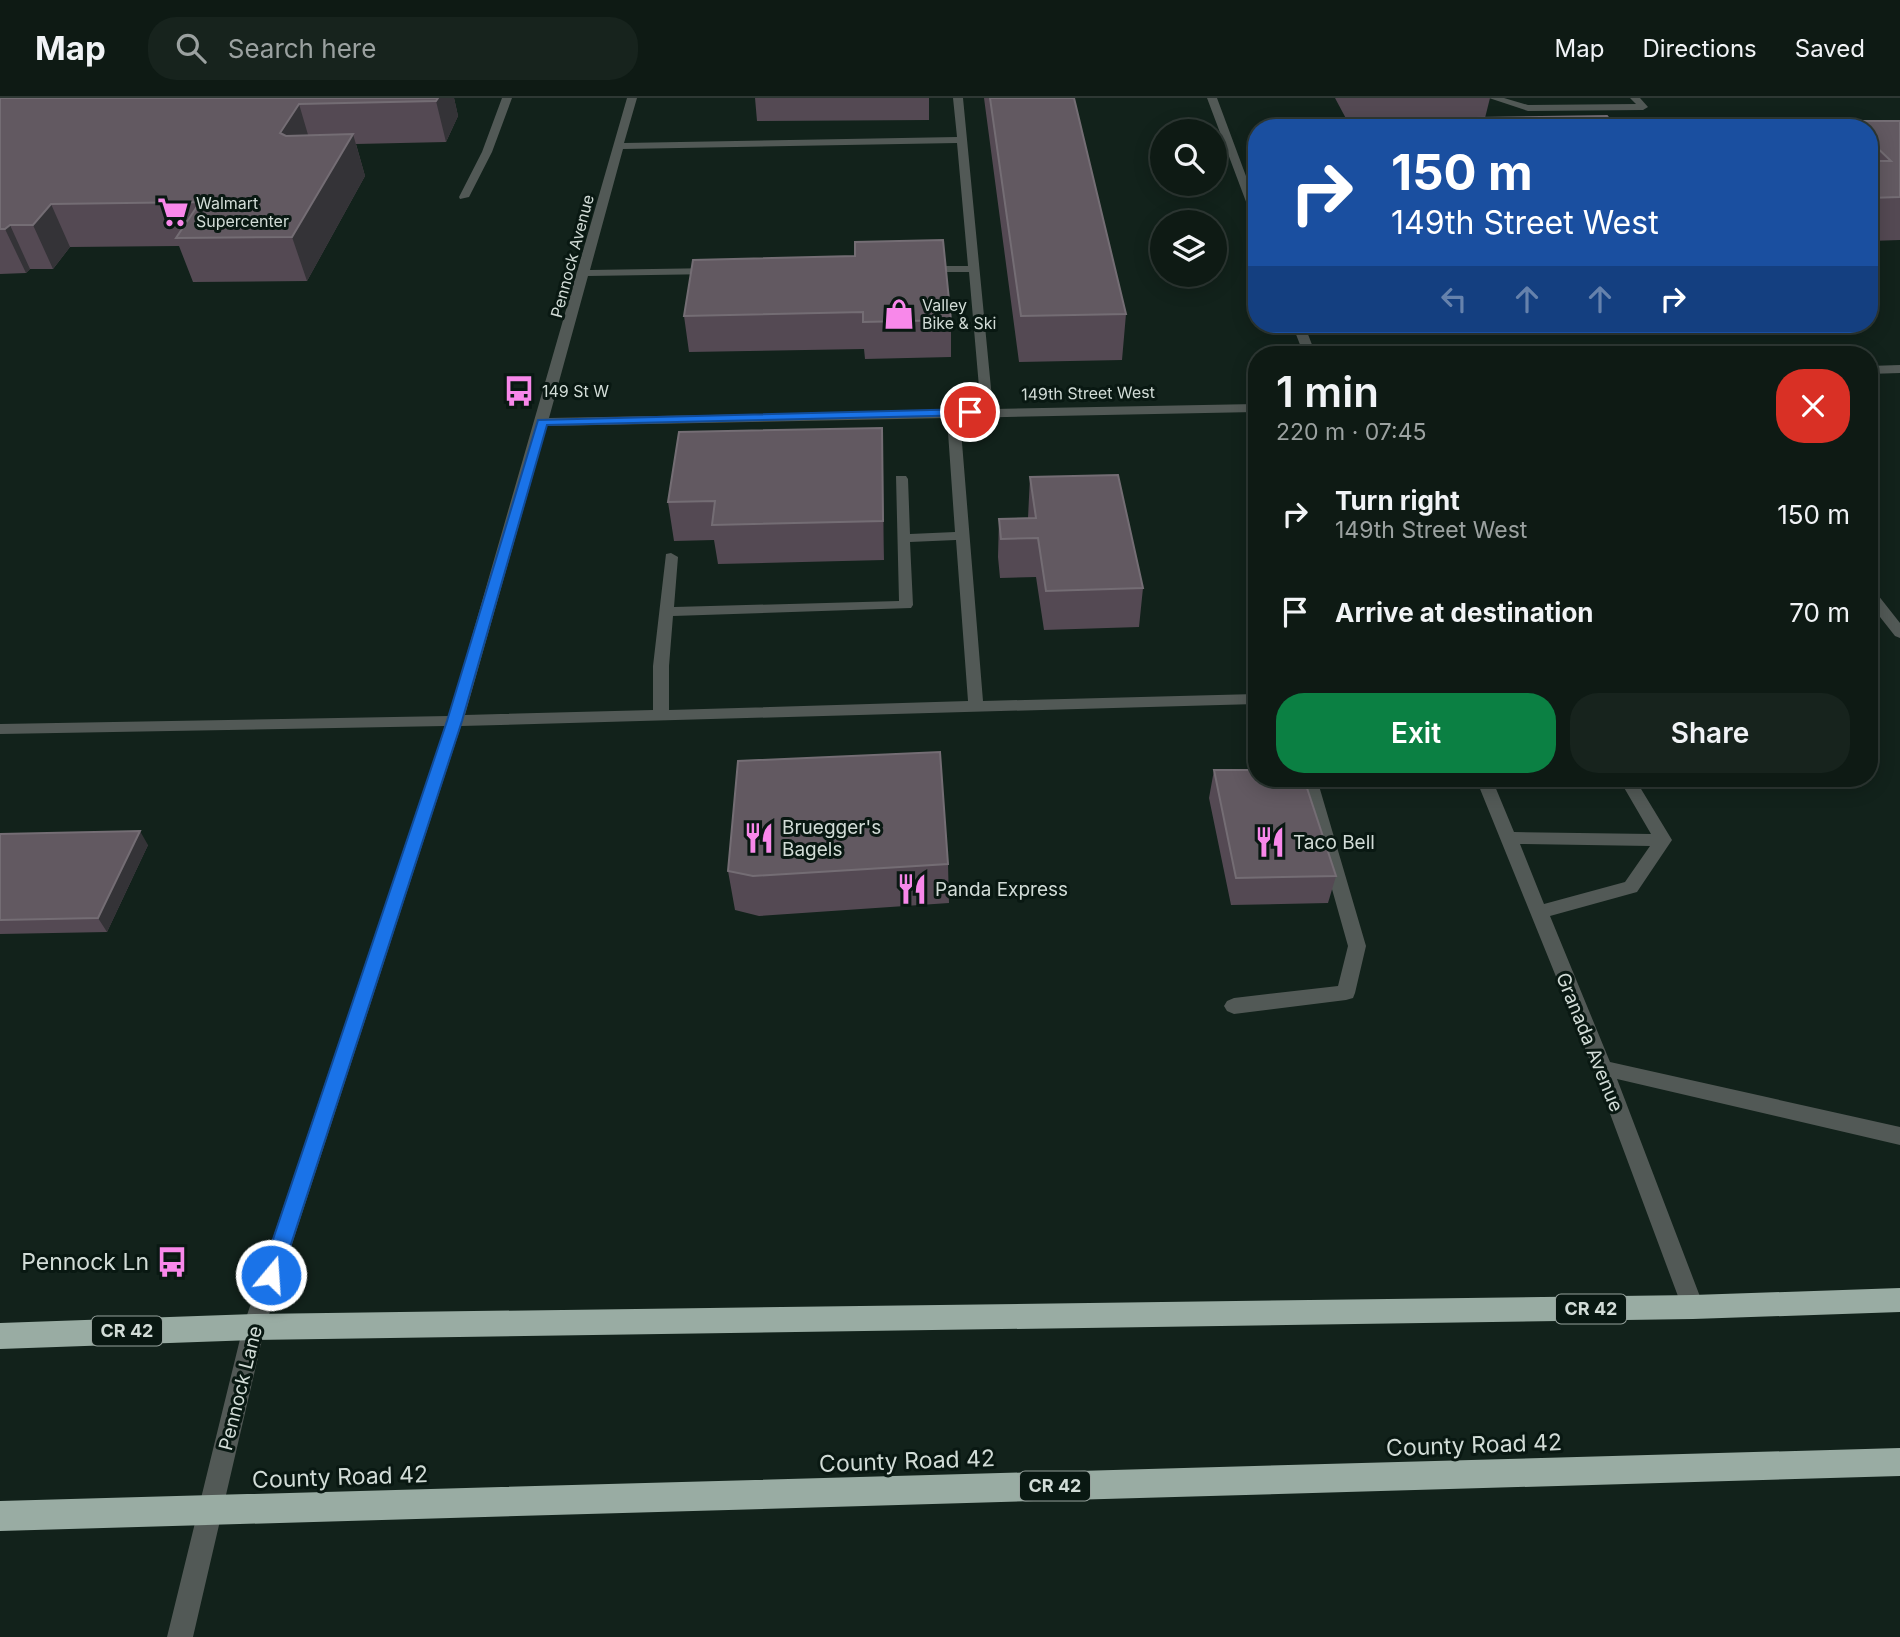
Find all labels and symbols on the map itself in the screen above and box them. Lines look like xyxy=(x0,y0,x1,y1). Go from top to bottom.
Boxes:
street label: Pennock Avenue xyxy=(546,192,598,320)
place label: Walmart Supercenter xyxy=(196,193,289,231)
supermarket icon: Walmart Supercenter xyxy=(156,195,190,229)
place label: Valley Bike & Ski xyxy=(922,295,996,333)
shop icon: Valley Bike & Ski xyxy=(882,297,916,331)
bus stop icon: 149 St W xyxy=(502,374,536,408)
place label: 149 St W xyxy=(542,381,609,401)
pin xyxy=(940,382,1000,442)
street label: 149th Street West xyxy=(1021,382,1155,404)
place label: Bruegger's Bagels xyxy=(782,816,881,861)
restaurant icon: Bruegger's Bagels xyxy=(742,821,776,855)
restaurant icon: Taco Bell xyxy=(1253,825,1287,859)
place label: Taco Bell xyxy=(1293,831,1375,854)
restaurant icon: Panda Express xyxy=(895,872,929,906)
place label: Panda Express xyxy=(935,878,1068,901)
street label: Granada Avenue xyxy=(1551,969,1628,1115)
position arrow xyxy=(234,1238,308,1312)
bus stop icon: Pennock Ln xyxy=(155,1245,189,1279)
place label: Pennock Ln xyxy=(21,1248,149,1276)
road number: CR 42 xyxy=(1556,1294,1626,1324)
road number: CR 42 xyxy=(92,1316,162,1346)
street label: Pennock Lane xyxy=(214,1324,267,1453)
street label: County Road 42 xyxy=(1386,1428,1562,1462)
street label: County Road 42 xyxy=(819,1444,995,1478)
street label: County Road 42 xyxy=(252,1460,428,1494)
road number: CR 42 xyxy=(1020,1471,1090,1500)

